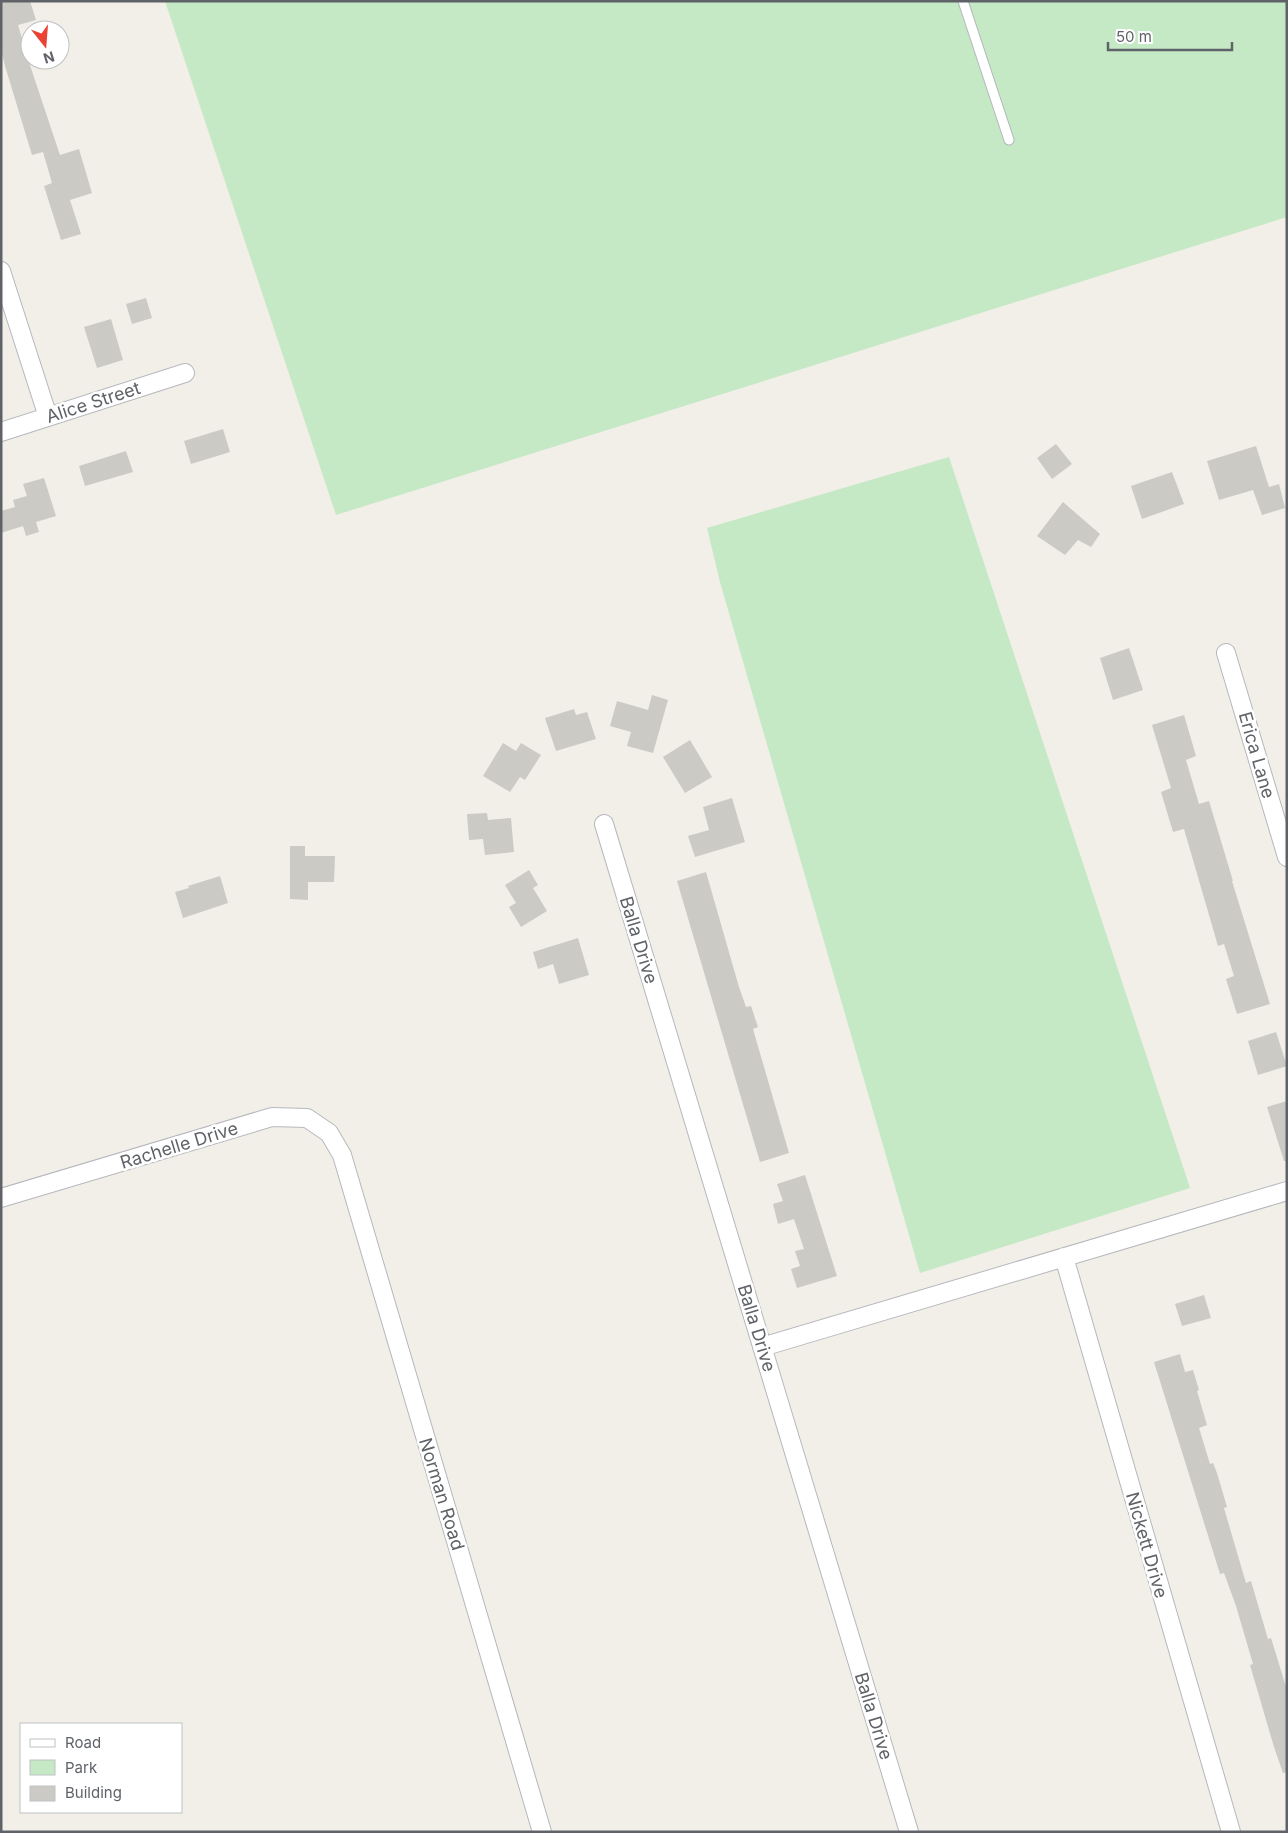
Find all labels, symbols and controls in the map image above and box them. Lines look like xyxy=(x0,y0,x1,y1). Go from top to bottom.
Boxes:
north arrow xyxy=(20,20,70,70)
scale bar xyxy=(1108,20,1232,52)
text: 50 m xyxy=(1116,27,1152,46)
text: N xyxy=(41,48,57,68)
street label: Alice Street xyxy=(43,377,143,427)
street label: Erica Lane xyxy=(1235,709,1279,801)
street label: Balla Drive xyxy=(616,894,662,986)
street label: Rachelle Drive xyxy=(118,1117,240,1173)
street label: Balla Drive xyxy=(734,1282,780,1374)
street label: Norman Road xyxy=(415,1435,469,1553)
street label: Nickett Drive xyxy=(1122,1490,1172,1600)
street label: Balla Drive xyxy=(851,1670,897,1762)
legend xyxy=(20,1723,182,1813)
text: Road xyxy=(65,1733,101,1752)
text: Park xyxy=(65,1758,98,1777)
text: Building xyxy=(65,1783,122,1802)

